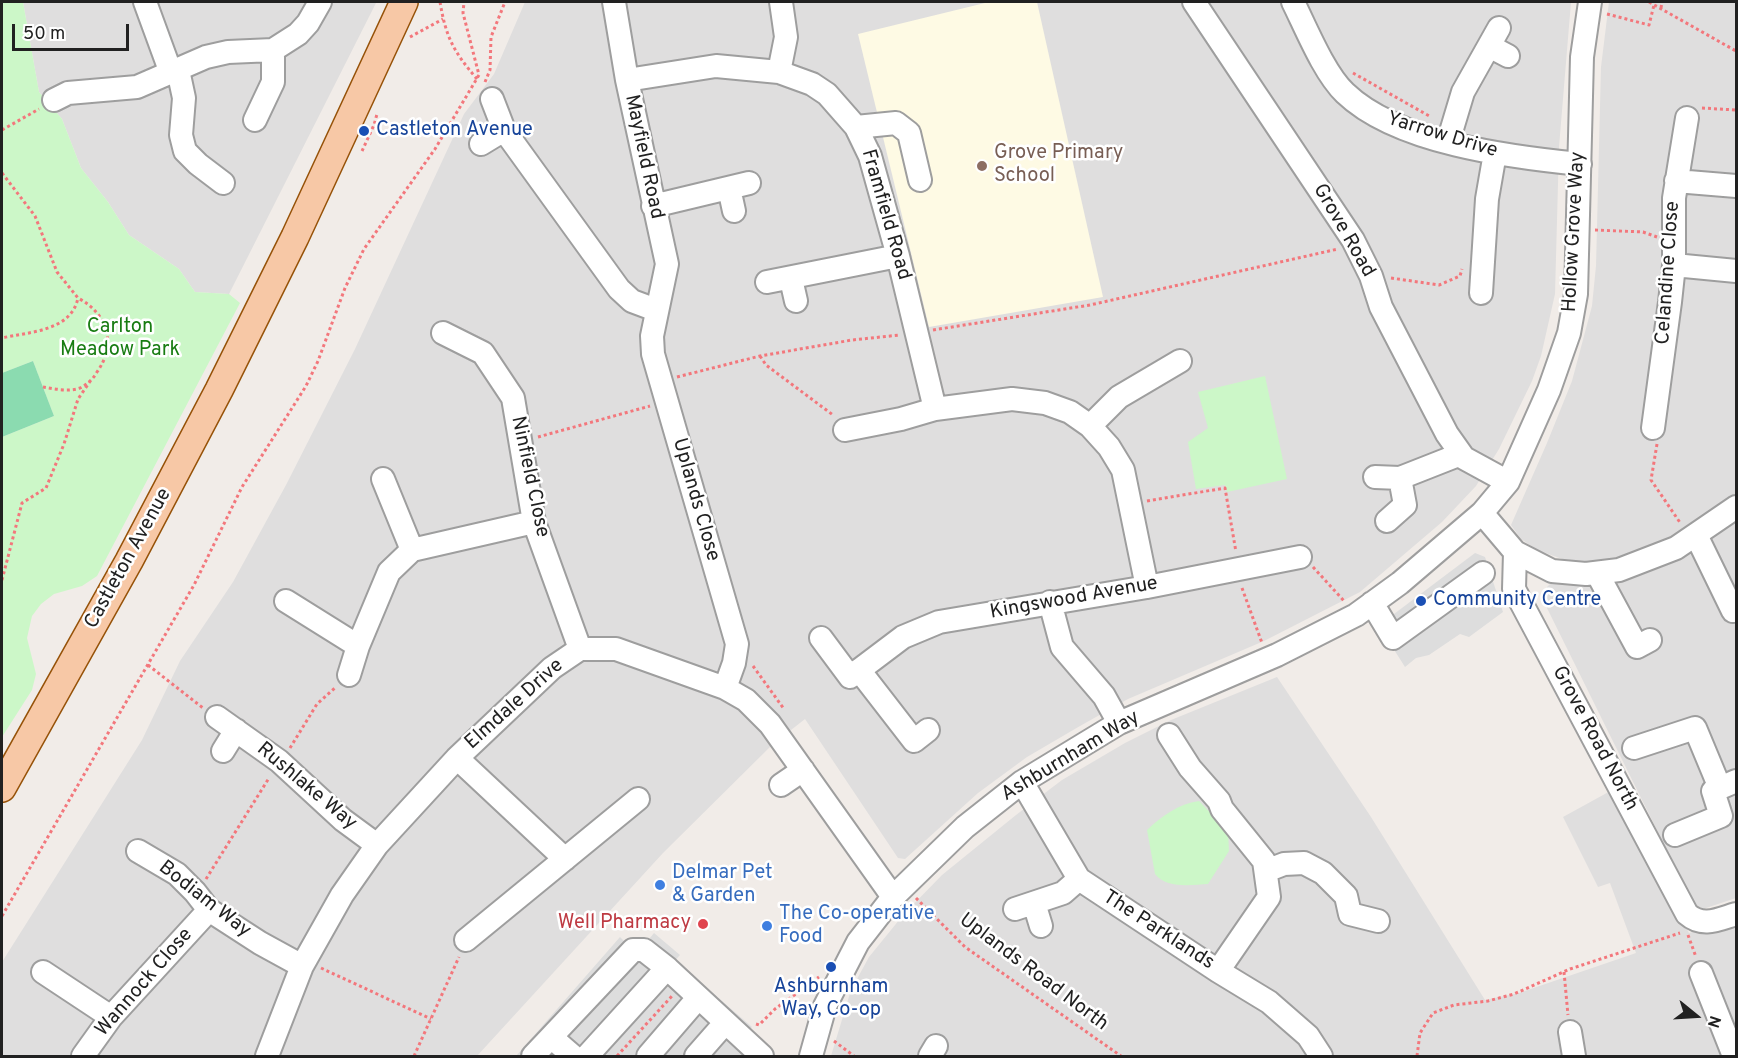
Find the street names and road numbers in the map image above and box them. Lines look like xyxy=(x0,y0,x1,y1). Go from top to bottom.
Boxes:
street label: Mayfield Road xyxy=(618,93,668,221)
street label: Yarrow Drive xyxy=(1384,108,1500,164)
street label: Framfield Road xyxy=(855,147,915,283)
street label: Hollow Grove Way xyxy=(1559,151,1591,313)
street label: Grove Road xyxy=(1307,180,1379,282)
street label: Celandine Close xyxy=(1652,200,1686,346)
street label: Ninfield Close xyxy=(504,414,554,540)
street label: Uplands Close xyxy=(666,436,724,564)
street label: Castleton Avenue xyxy=(80,485,178,633)
street label: Kingswood Avenue xyxy=(988,572,1160,626)
street label: Elmdale Drive xyxy=(461,654,569,756)
street label: Grove Road North xyxy=(1546,663,1642,815)
street label: Ashburnham Way xyxy=(998,706,1144,808)
street label: Rushlake Way xyxy=(251,738,361,836)
street label: Bodiam Way xyxy=(153,856,255,944)
street label: The Parklands xyxy=(1098,886,1218,976)
street label: Uplands Road North xyxy=(954,909,1112,1037)
street label: Wannock Close xyxy=(91,924,199,1042)

